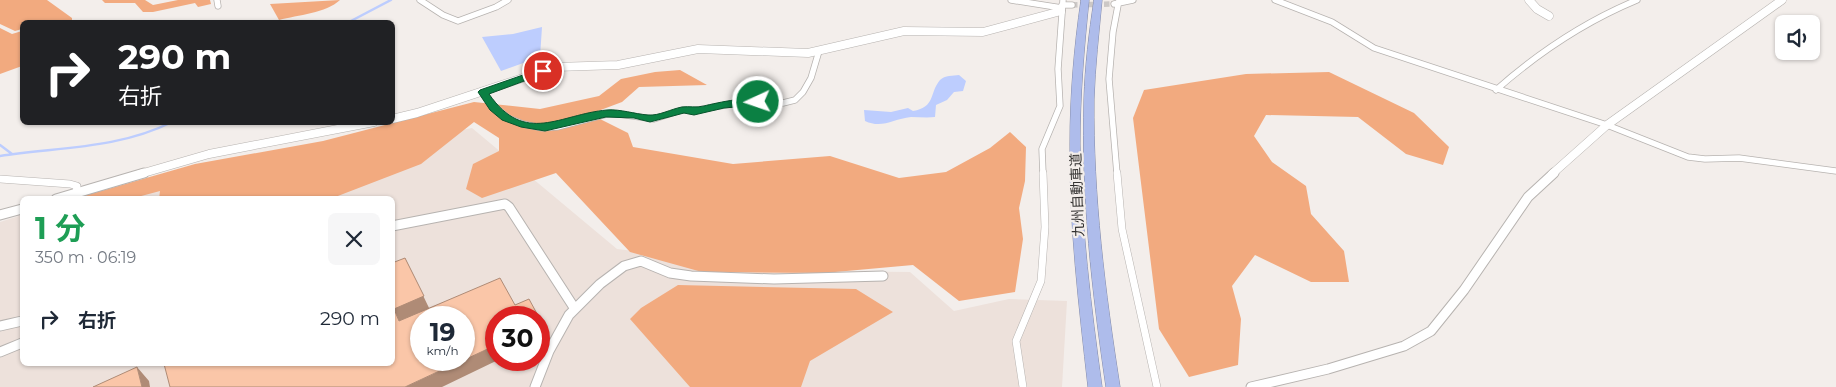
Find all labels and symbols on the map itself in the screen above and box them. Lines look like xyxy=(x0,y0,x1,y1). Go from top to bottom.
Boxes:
pin xyxy=(522,50,564,92)
position arrow xyxy=(731,75,783,127)
street label: 九州自動車道 xyxy=(1067,153,1087,237)
speed limit sign: 30 xyxy=(485,306,550,371)

